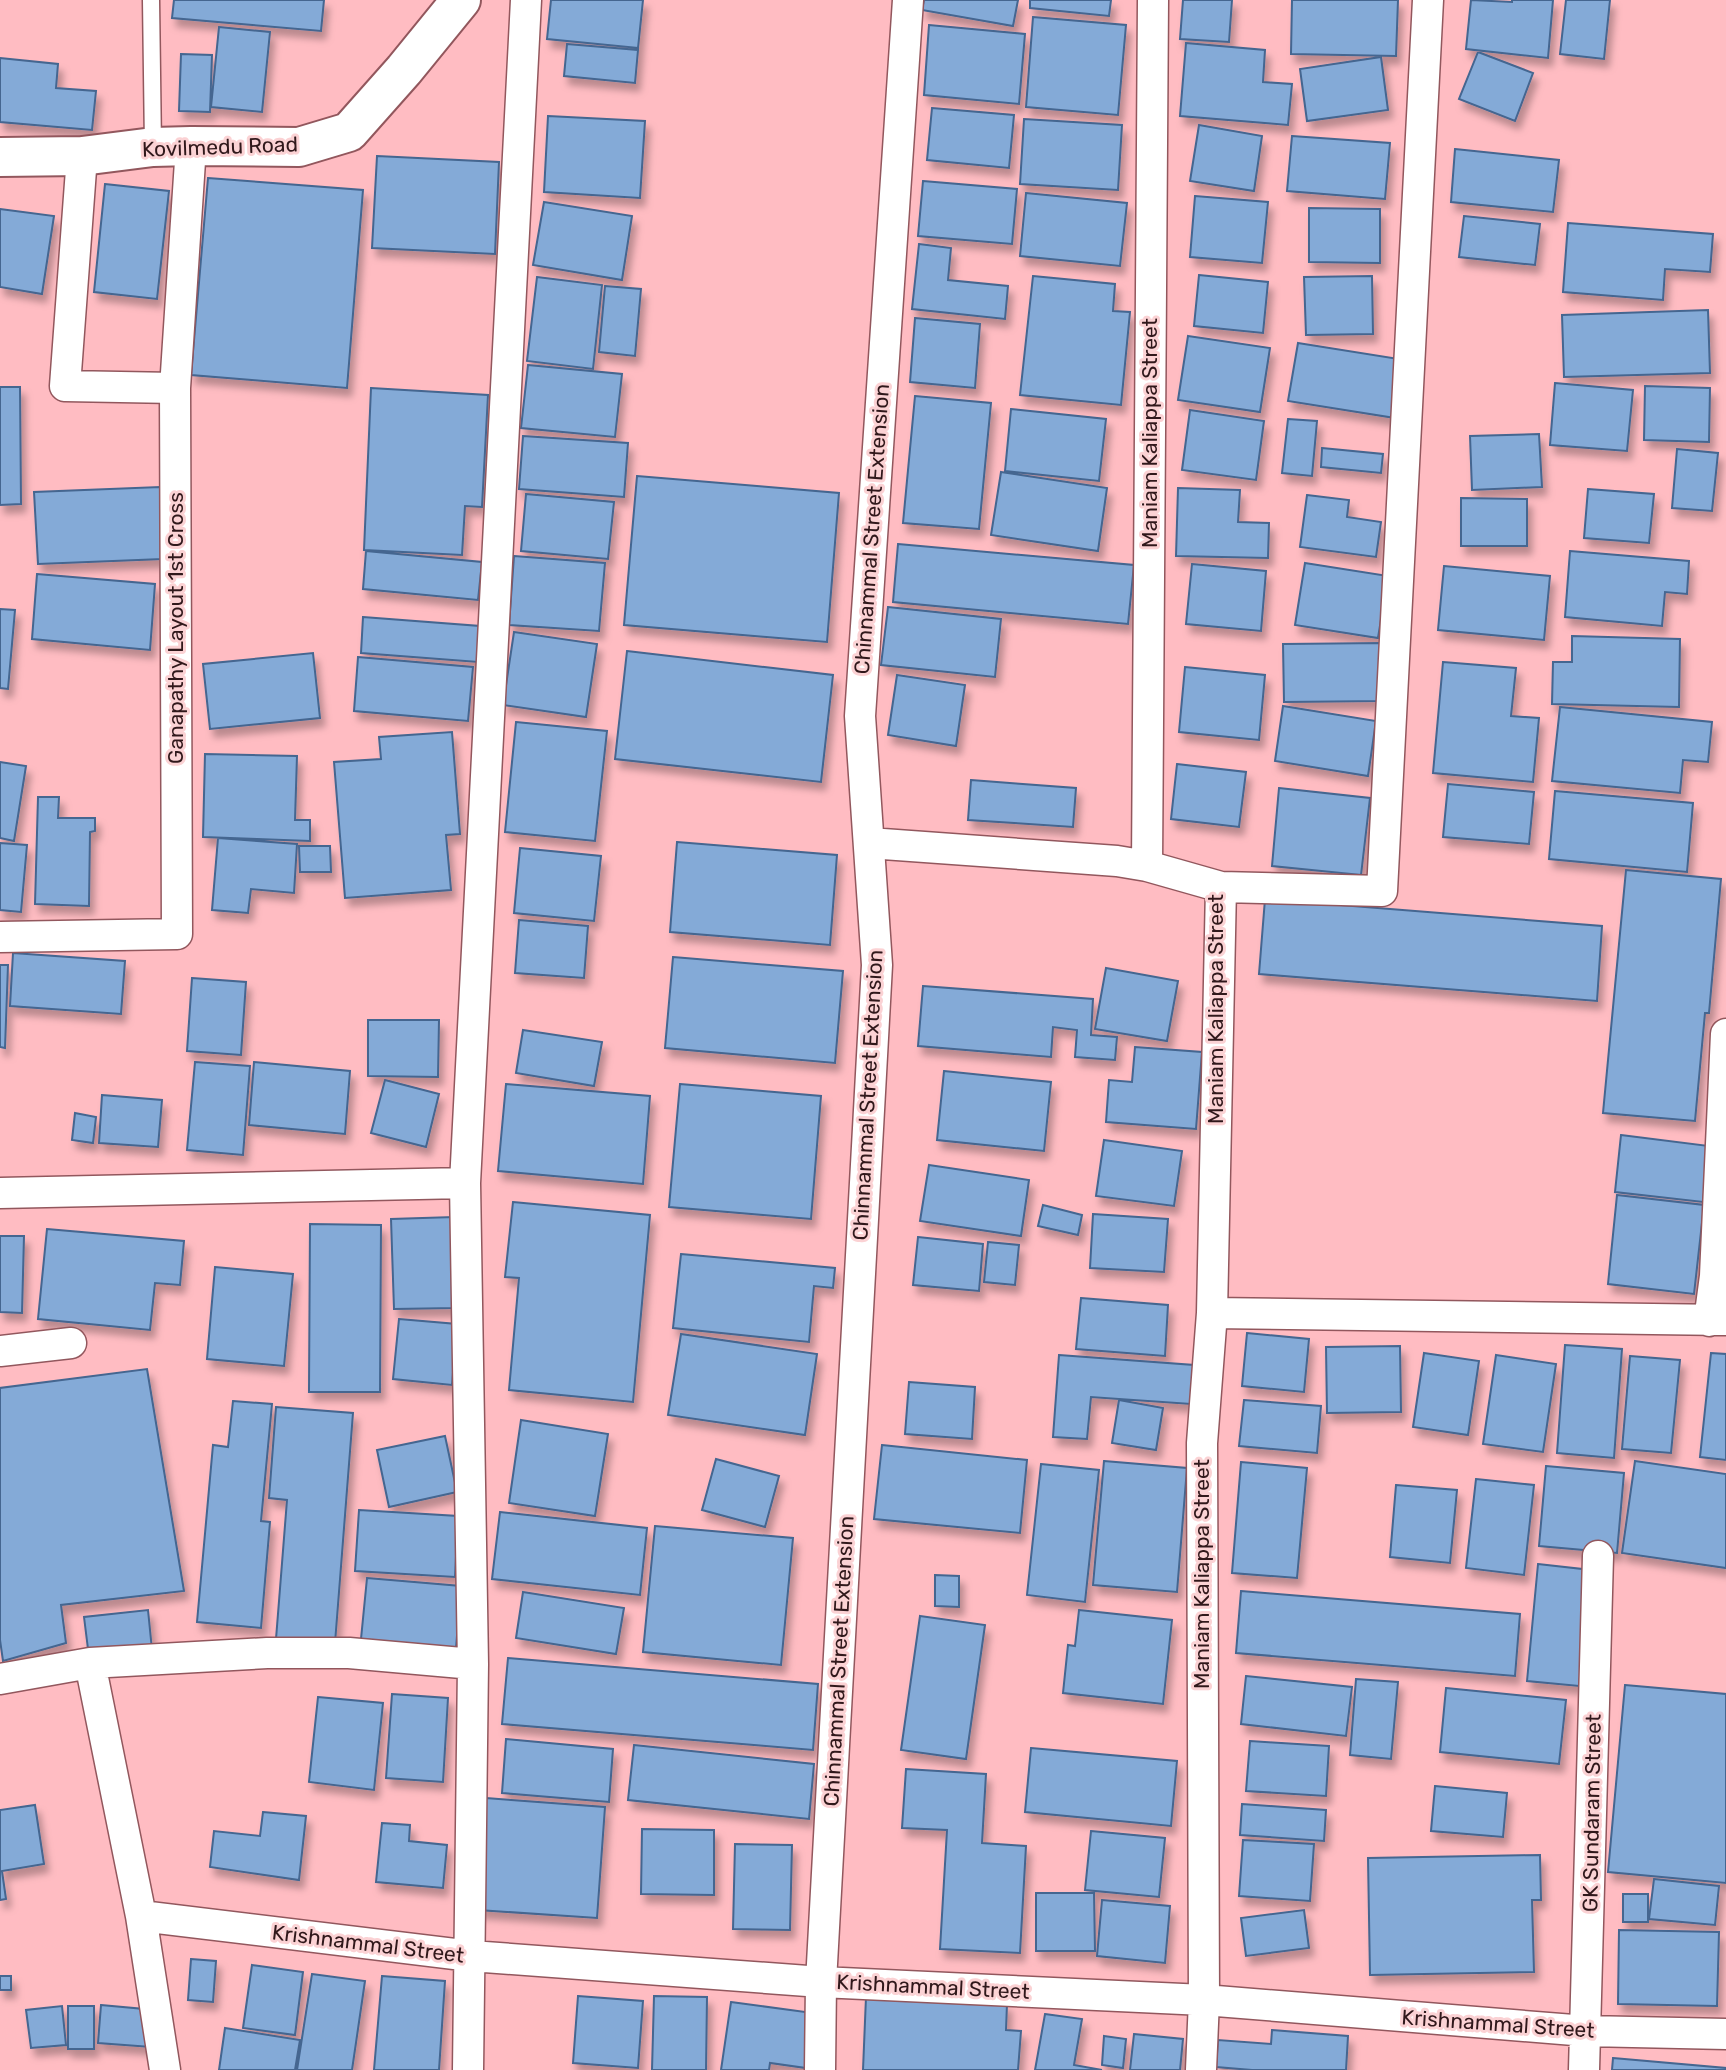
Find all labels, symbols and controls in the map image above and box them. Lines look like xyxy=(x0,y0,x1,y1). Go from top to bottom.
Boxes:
street label: Kovilmedu Road xyxy=(142,131,298,162)
street label: Maniam Kaliappa Street xyxy=(1137,318,1162,548)
street label: Chinnammal Street Extension xyxy=(849,383,894,675)
street label: Ganapathy Layout 1st Cross xyxy=(163,492,188,764)
street label: Maniam Kaliappa Street xyxy=(1203,894,1228,1124)
street label: Chinnammal Street Extension xyxy=(847,949,888,1241)
street label: Maniam Kaliappa Street xyxy=(1189,1459,1214,1689)
street label: Chinnammal Street Extension xyxy=(818,1515,859,1807)
street label: GK Sundaram Street xyxy=(1577,1714,1606,1912)
street label: Krishnammal Street xyxy=(271,1919,466,1968)
street label: Krishnammal Street xyxy=(836,1969,1030,2004)
street label: Krishnammal Street xyxy=(1401,2004,1595,2043)

